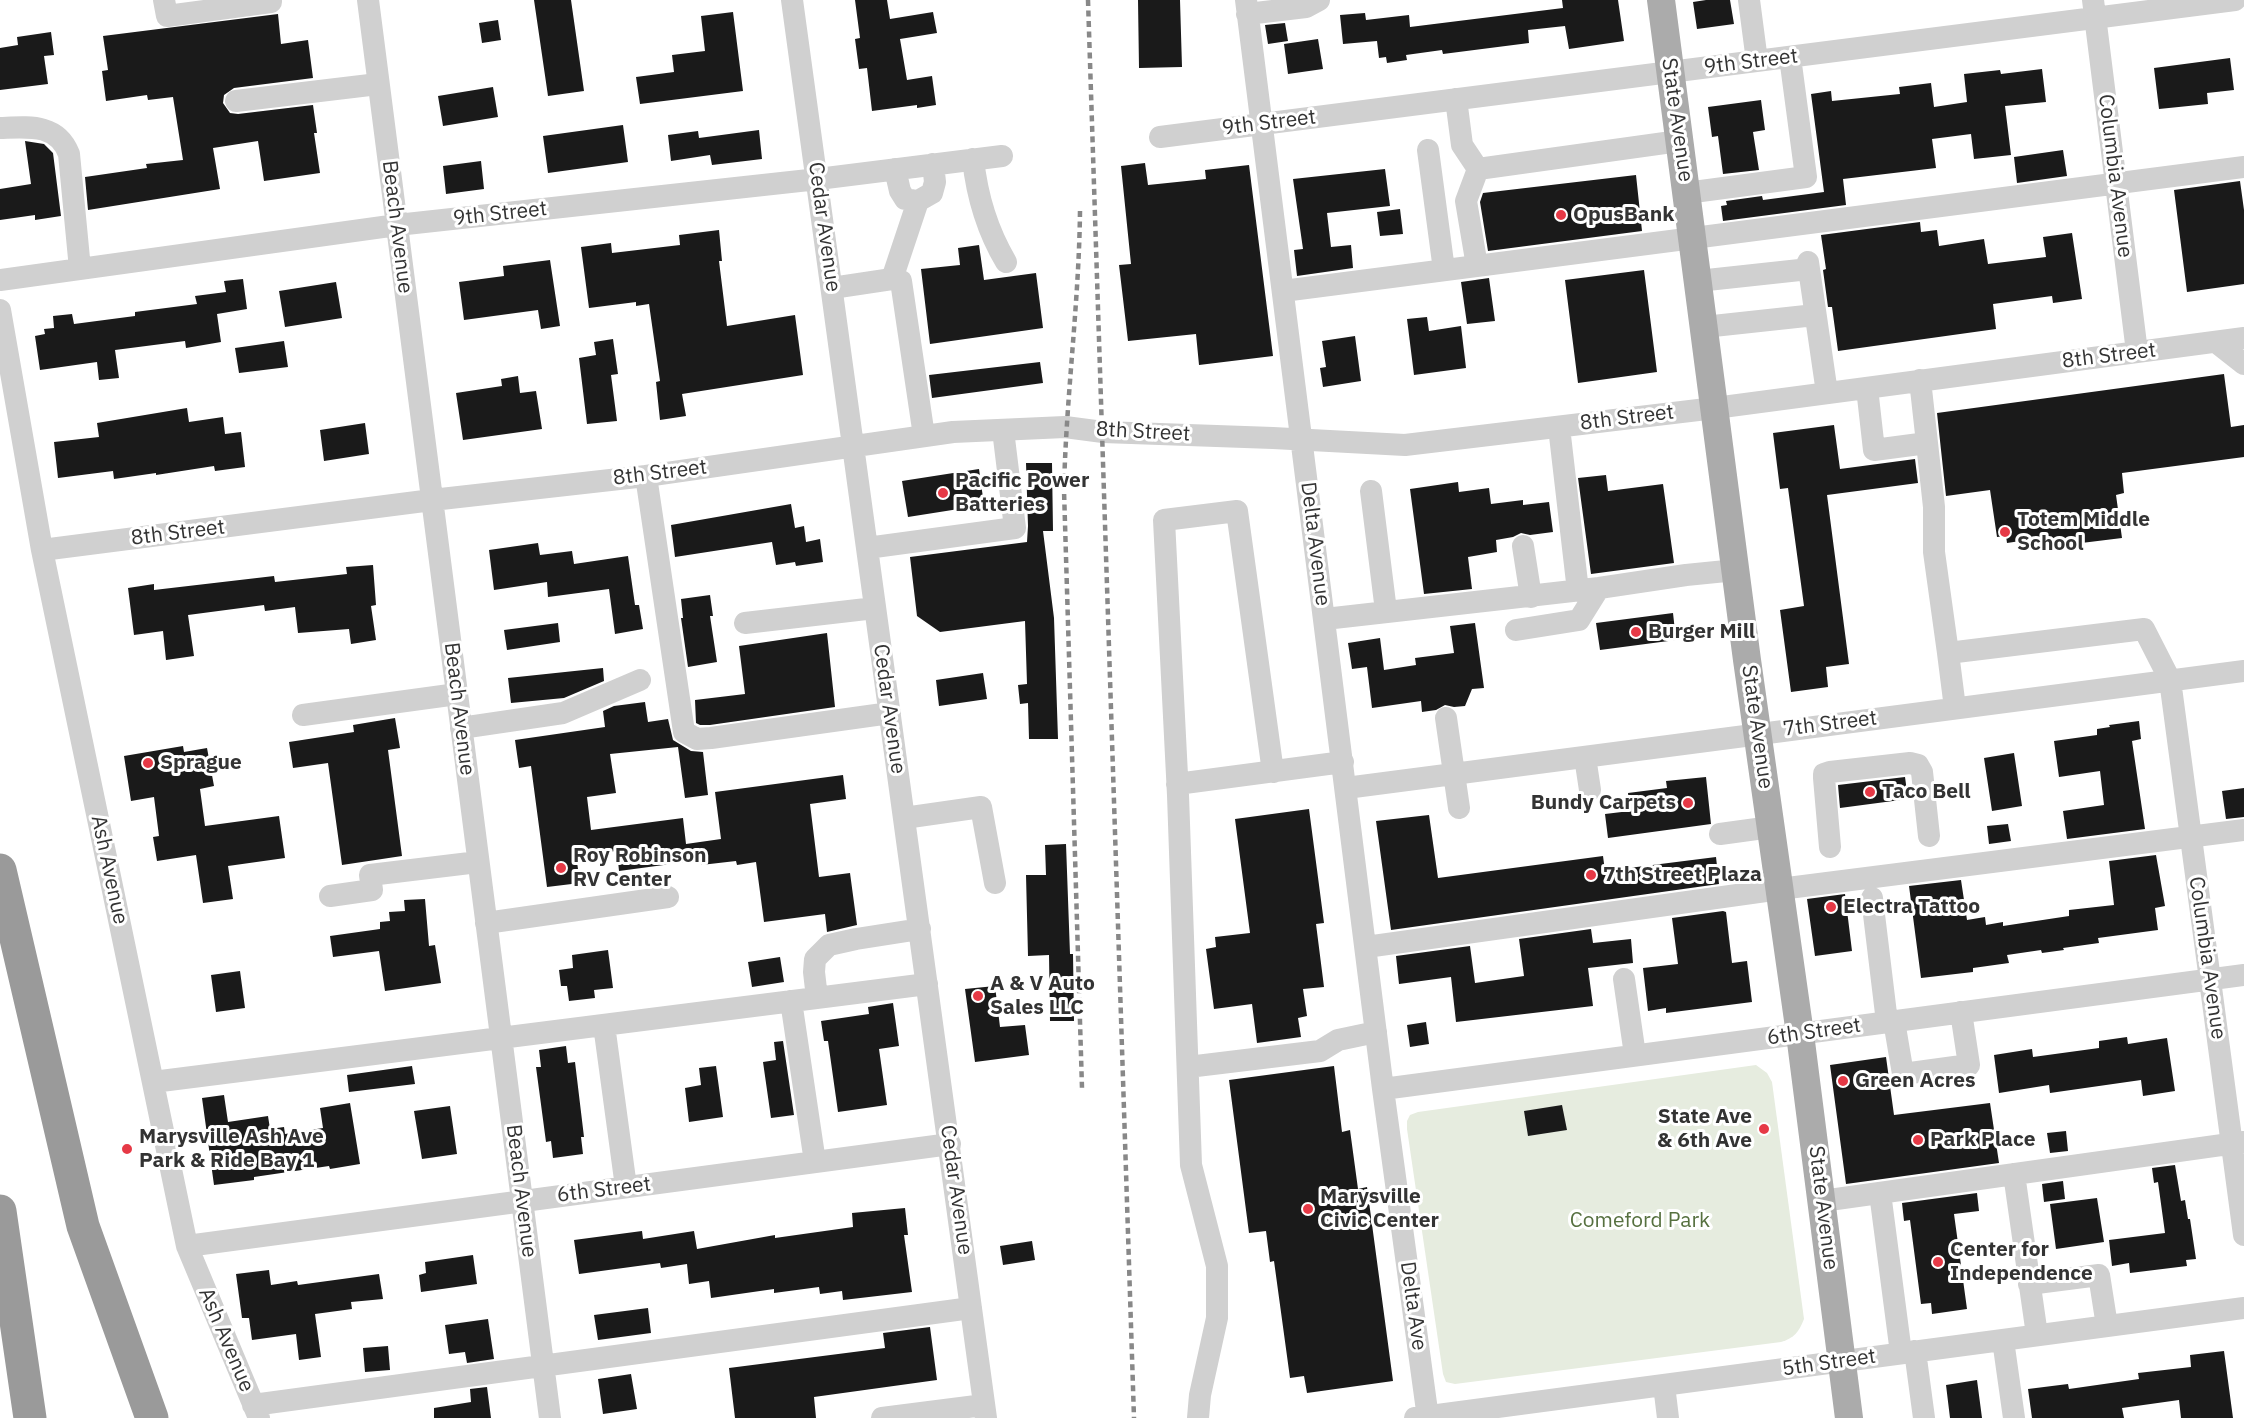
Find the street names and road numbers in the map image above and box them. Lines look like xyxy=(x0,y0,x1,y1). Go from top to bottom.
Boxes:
street label: 9th Street xyxy=(1703,44,1799,80)
street label: State Avenue xyxy=(1656,57,1698,183)
street label: Columbia Avenue xyxy=(2092,93,2138,259)
street label: 9th Street xyxy=(1221,105,1317,141)
street label: Beach Avenue xyxy=(376,159,418,295)
street label: Cedar Avenue xyxy=(802,161,846,293)
street label: 9th Street xyxy=(452,197,548,231)
street label: 8th Street xyxy=(2061,338,2157,374)
street label: 8th Street xyxy=(1579,400,1675,436)
street label: 8th Street xyxy=(1095,417,1191,447)
street label: 8th Street xyxy=(612,455,708,491)
street label: Delta Avenue xyxy=(1295,480,1335,608)
street label: 8th Street xyxy=(130,515,226,551)
street label: Beach Avenue xyxy=(438,641,480,777)
street label: Cedar Avenue xyxy=(867,643,911,775)
street label: State Avenue xyxy=(1736,664,1778,790)
street label: 7th Street xyxy=(1782,706,1878,742)
street label: Ash Avenue xyxy=(85,813,133,927)
street label: Columbia Avenue xyxy=(2183,875,2231,1041)
street label: 6th Street xyxy=(1765,1013,1863,1051)
street label: Beach Avenue xyxy=(500,1123,542,1259)
street label: Cedar Avenue xyxy=(934,1124,978,1256)
street label: State Avenue xyxy=(1803,1145,1843,1271)
street label: 6th Street xyxy=(556,1172,652,1208)
street label: Delta Ave xyxy=(1394,1260,1432,1352)
street label: Ash Avenue xyxy=(193,1284,259,1396)
street label: 5th Street xyxy=(1780,1344,1878,1382)

